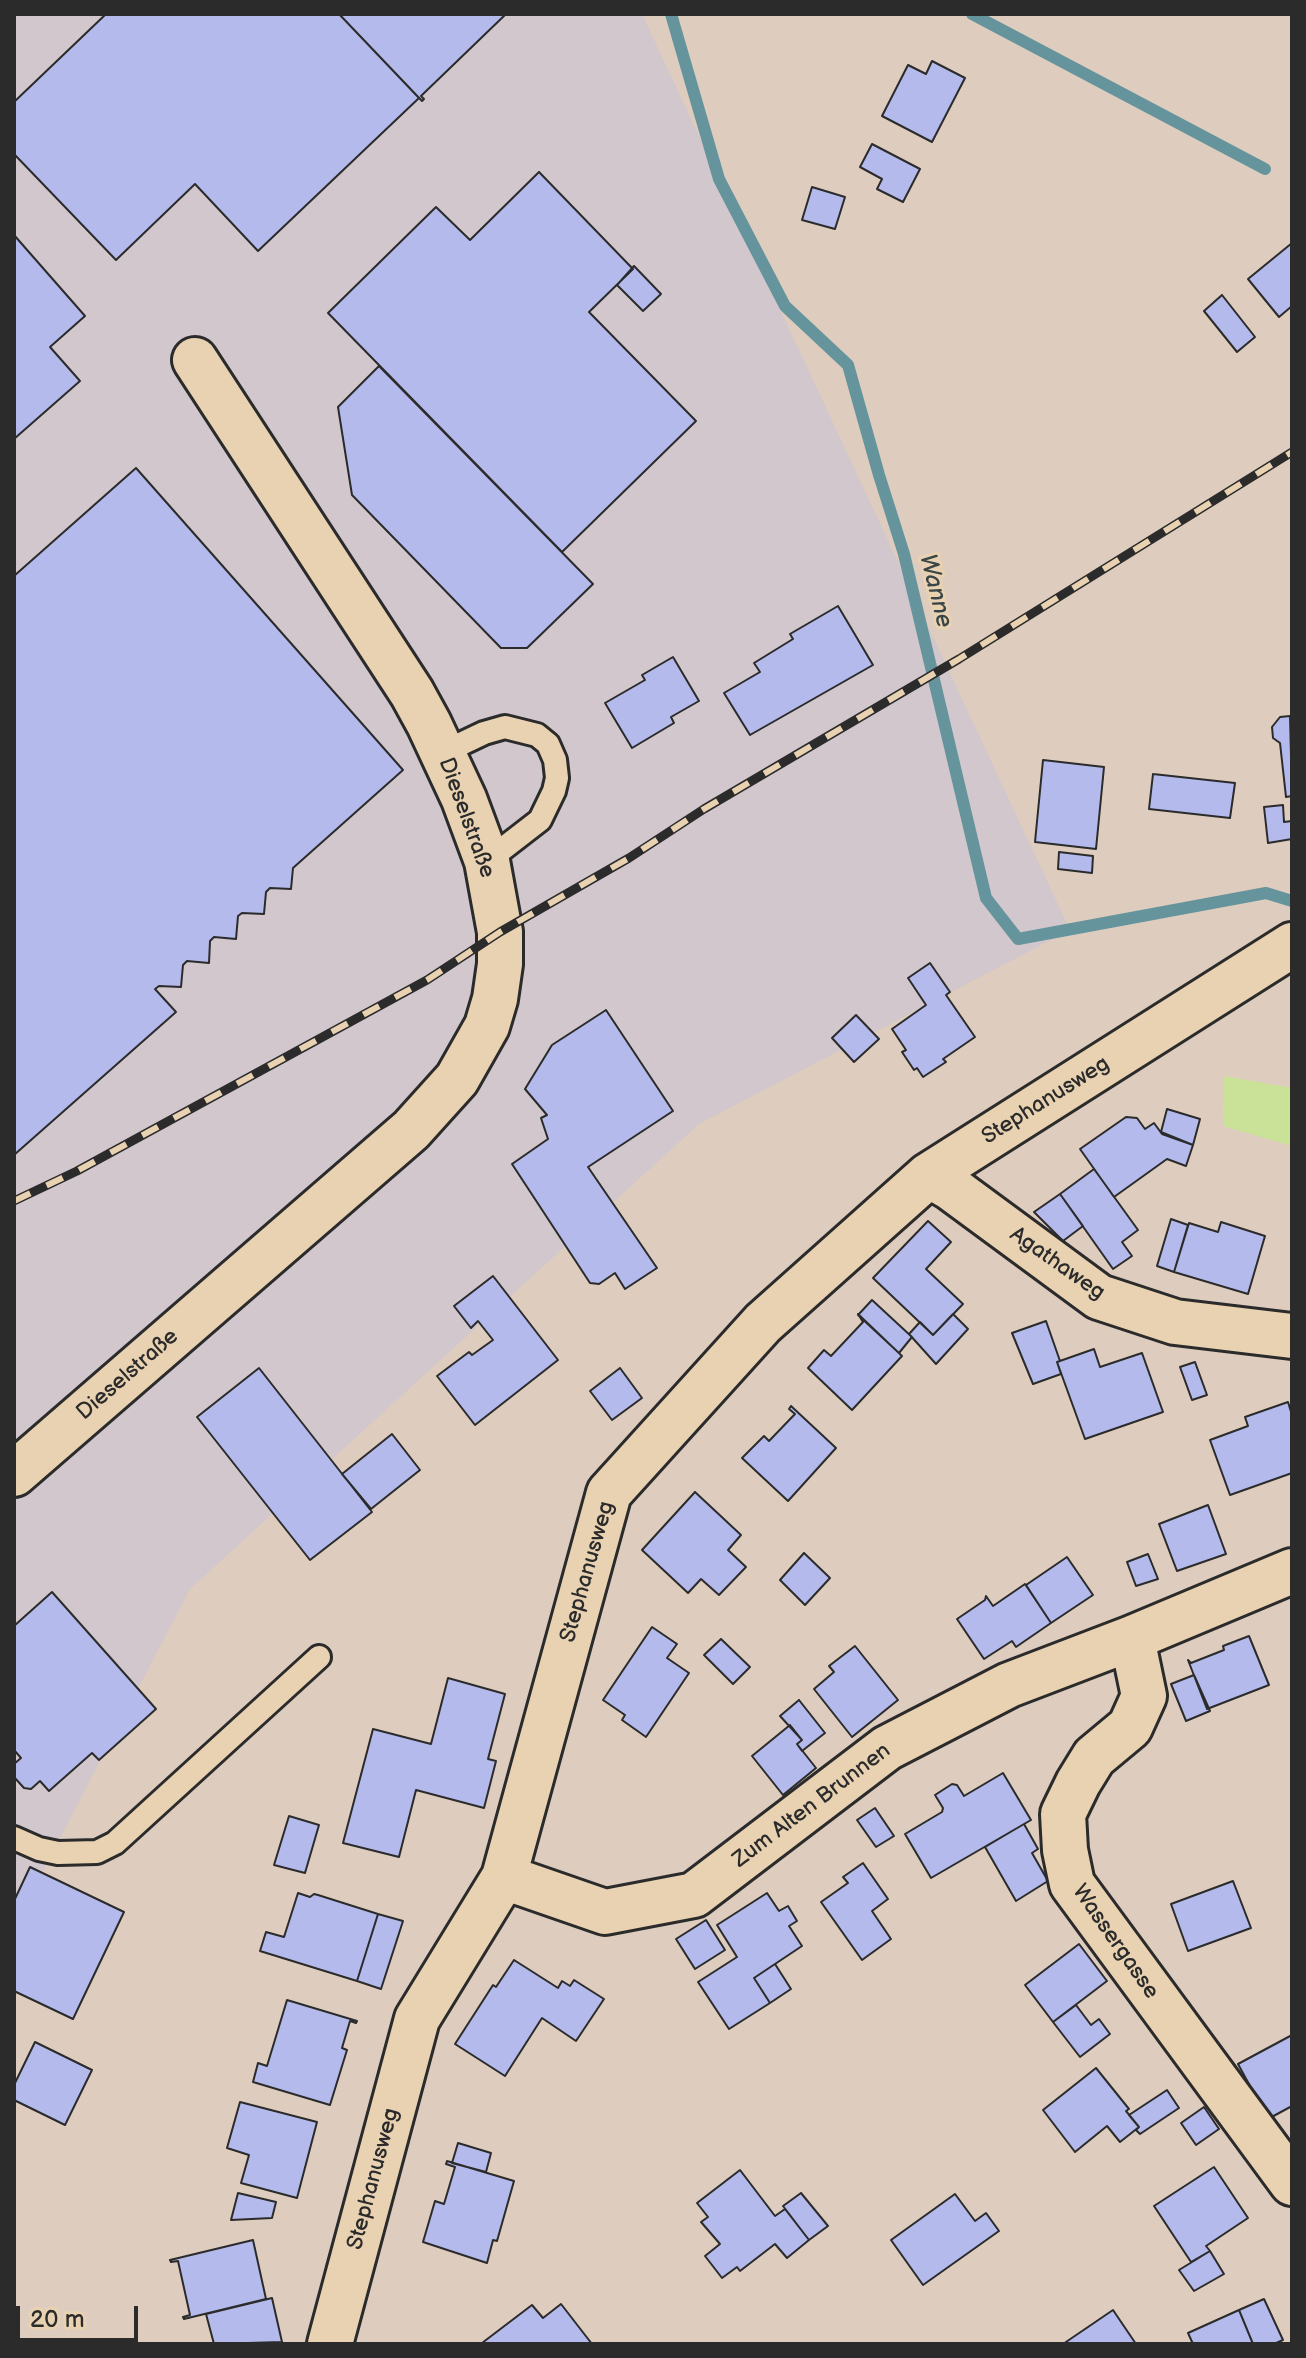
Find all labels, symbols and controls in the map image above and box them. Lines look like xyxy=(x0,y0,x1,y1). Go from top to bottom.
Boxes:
water label: Wanne xyxy=(912,551,958,631)
street label: Dieselstraße xyxy=(432,754,500,882)
street label: Stephanusweg xyxy=(977,1051,1115,1151)
street label: Agathaweg xyxy=(1004,1222,1110,1306)
street label: Dieselstraße xyxy=(72,1324,184,1426)
street label: Stephanusweg xyxy=(555,1498,621,1646)
street label: Zum Alten Brunnen xyxy=(728,1738,896,1874)
street label: Wassergasse xyxy=(1066,1880,1164,2004)
street label: Stephanusweg xyxy=(342,2105,406,2253)
scale bar xyxy=(20,2290,142,2340)
text: 20 m xyxy=(30,2305,85,2334)

